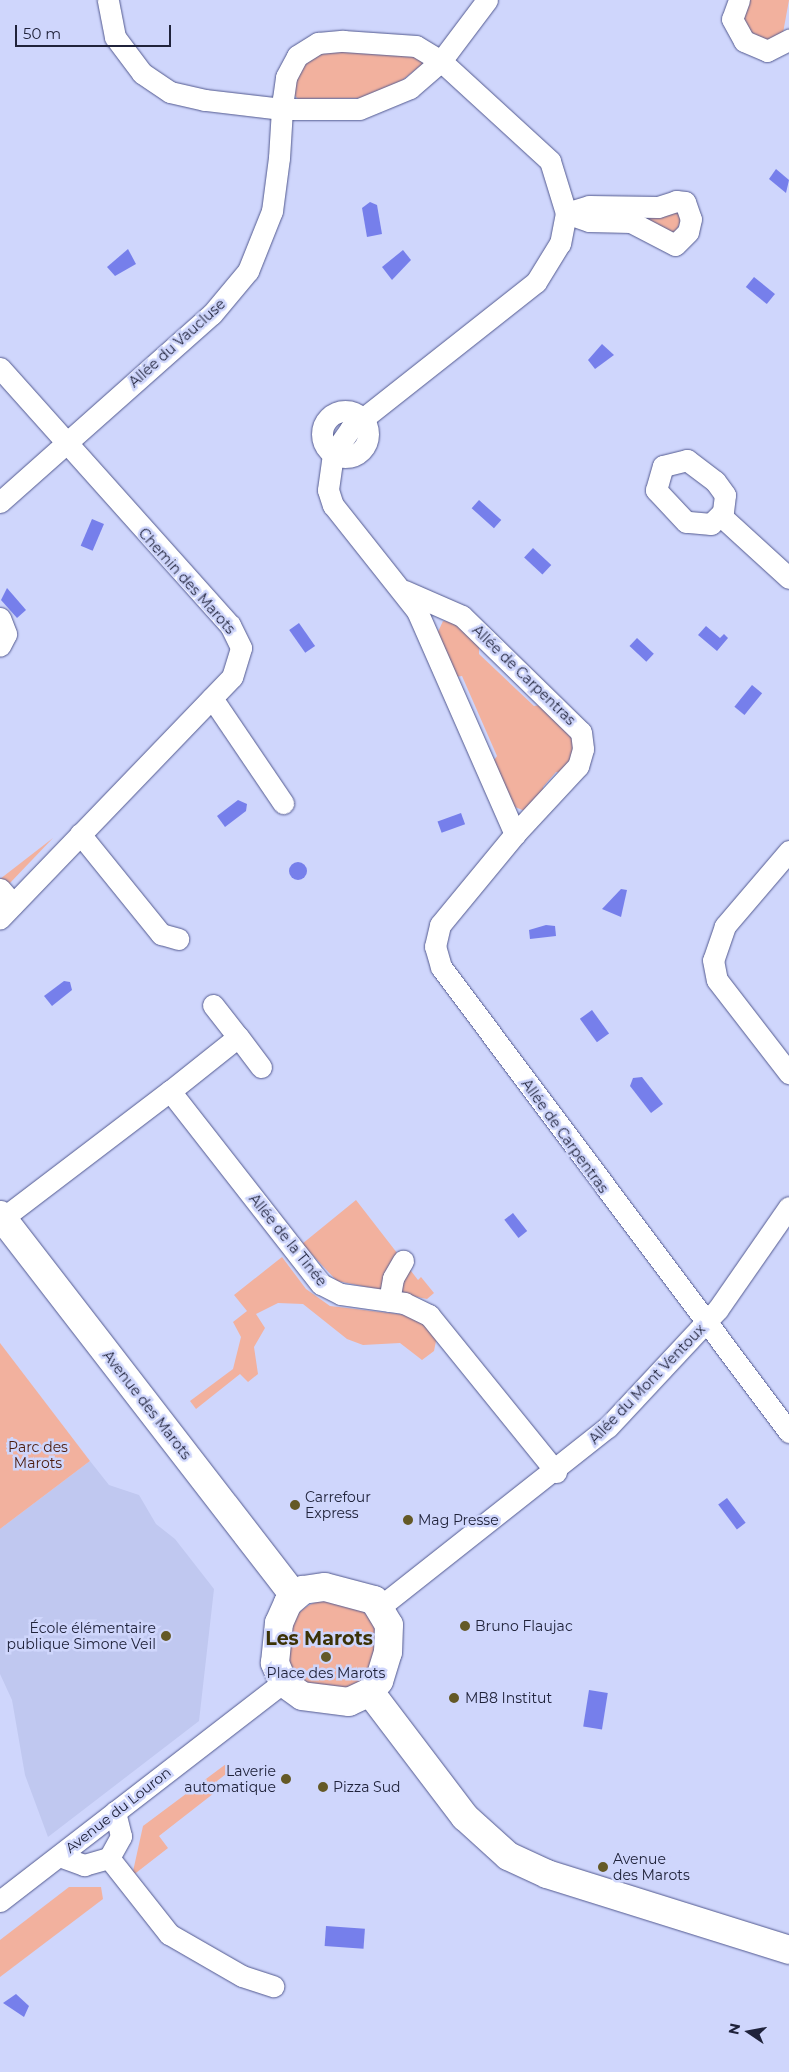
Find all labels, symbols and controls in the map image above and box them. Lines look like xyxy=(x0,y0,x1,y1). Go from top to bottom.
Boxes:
scale bar xyxy=(18,15,174,47)
text: 50 m xyxy=(23,24,61,43)
street label: Allée du Vaucluse xyxy=(125,295,229,391)
street label: Chemin des Marots xyxy=(135,525,239,637)
street label: Allée de Carpentras xyxy=(469,622,579,728)
street label: Allée de Carpentras xyxy=(518,1076,612,1196)
street label: Allée de la Tinée xyxy=(246,1191,330,1289)
street label: Allée du Mont Ventoux xyxy=(585,1321,709,1447)
street label: Avenue des Marots xyxy=(99,1347,195,1463)
park label: Parc des Marots xyxy=(8,1439,68,1471)
place label: Carrefour Express xyxy=(305,1489,371,1521)
marker: Carrefour Express xyxy=(289,1499,301,1511)
place label: Mag Presse xyxy=(418,1512,499,1528)
marker: Mag Presse xyxy=(402,1514,414,1526)
place label: Bruno Flaujac xyxy=(475,1618,573,1634)
place label: École élémentaire publique Simone Veil xyxy=(6,1620,156,1652)
marker: Bruno Flaujac xyxy=(459,1620,471,1632)
district label: Les Marots xyxy=(265,1628,373,1650)
marker: École élémentaire publique Simone Veil xyxy=(160,1630,172,1642)
marker: Place des Marots xyxy=(320,1651,332,1663)
place label: Place des Marots xyxy=(267,1665,385,1681)
place label: MB8 Institut xyxy=(465,1690,552,1706)
marker: MB8 Institut xyxy=(447,1691,461,1705)
place label: Laverie automatique xyxy=(184,1763,276,1795)
street label: Avenue du Louron xyxy=(62,1764,174,1856)
marker: Laverie automatique xyxy=(280,1773,292,1785)
place label: Pizza Sud xyxy=(333,1779,401,1795)
marker: Pizza Sud xyxy=(317,1781,329,1793)
place label: Avenue des Marots xyxy=(613,1851,690,1884)
marker: Avenue des Marots xyxy=(597,1861,609,1873)
north arrow xyxy=(724,2007,774,2057)
text: N xyxy=(724,2021,744,2036)

